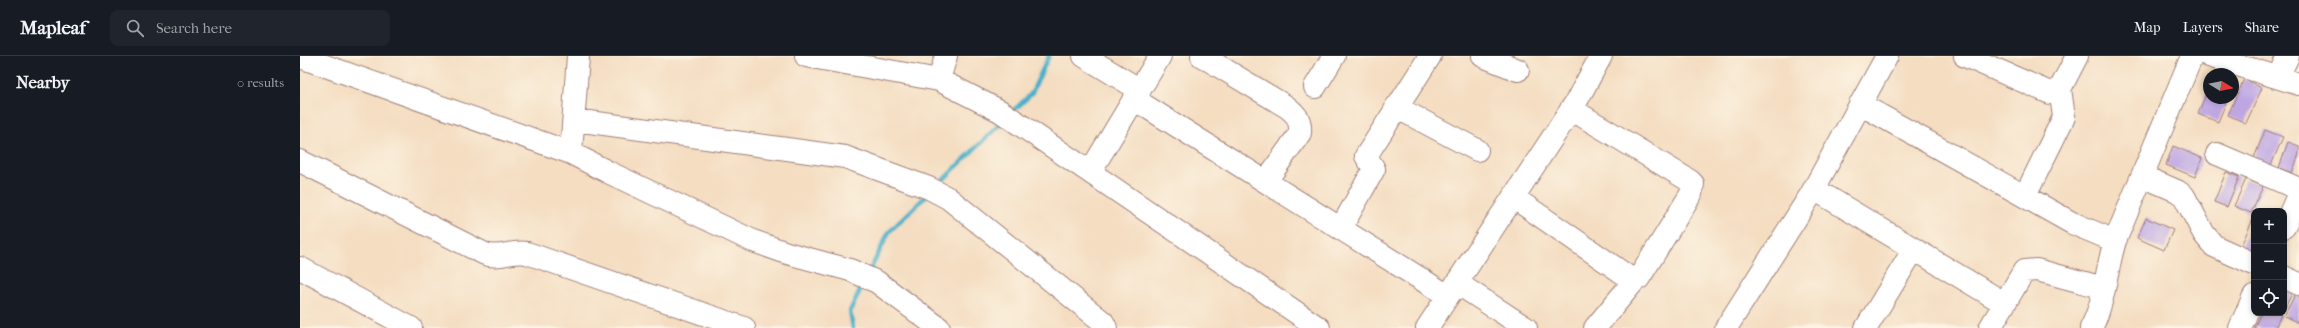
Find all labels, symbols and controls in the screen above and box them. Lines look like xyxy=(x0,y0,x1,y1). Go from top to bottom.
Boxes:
search box xyxy=(110,10,390,46)
text: Mapleaf xyxy=(20,17,86,39)
icon: search xyxy=(124,17,146,39)
text: Search here xyxy=(156,19,232,37)
text: Map xyxy=(2134,19,2161,36)
text: Layers xyxy=(2183,19,2223,36)
text: Share xyxy=(2245,19,2279,36)
north arrow xyxy=(2203,68,2239,104)
text: Nearby xyxy=(16,72,70,92)
text: 0 results xyxy=(237,75,284,90)
map controls xyxy=(2251,208,2287,316)
button: + xyxy=(2251,208,2287,244)
button: − xyxy=(2251,244,2287,280)
button: locate xyxy=(2251,280,2287,316)

